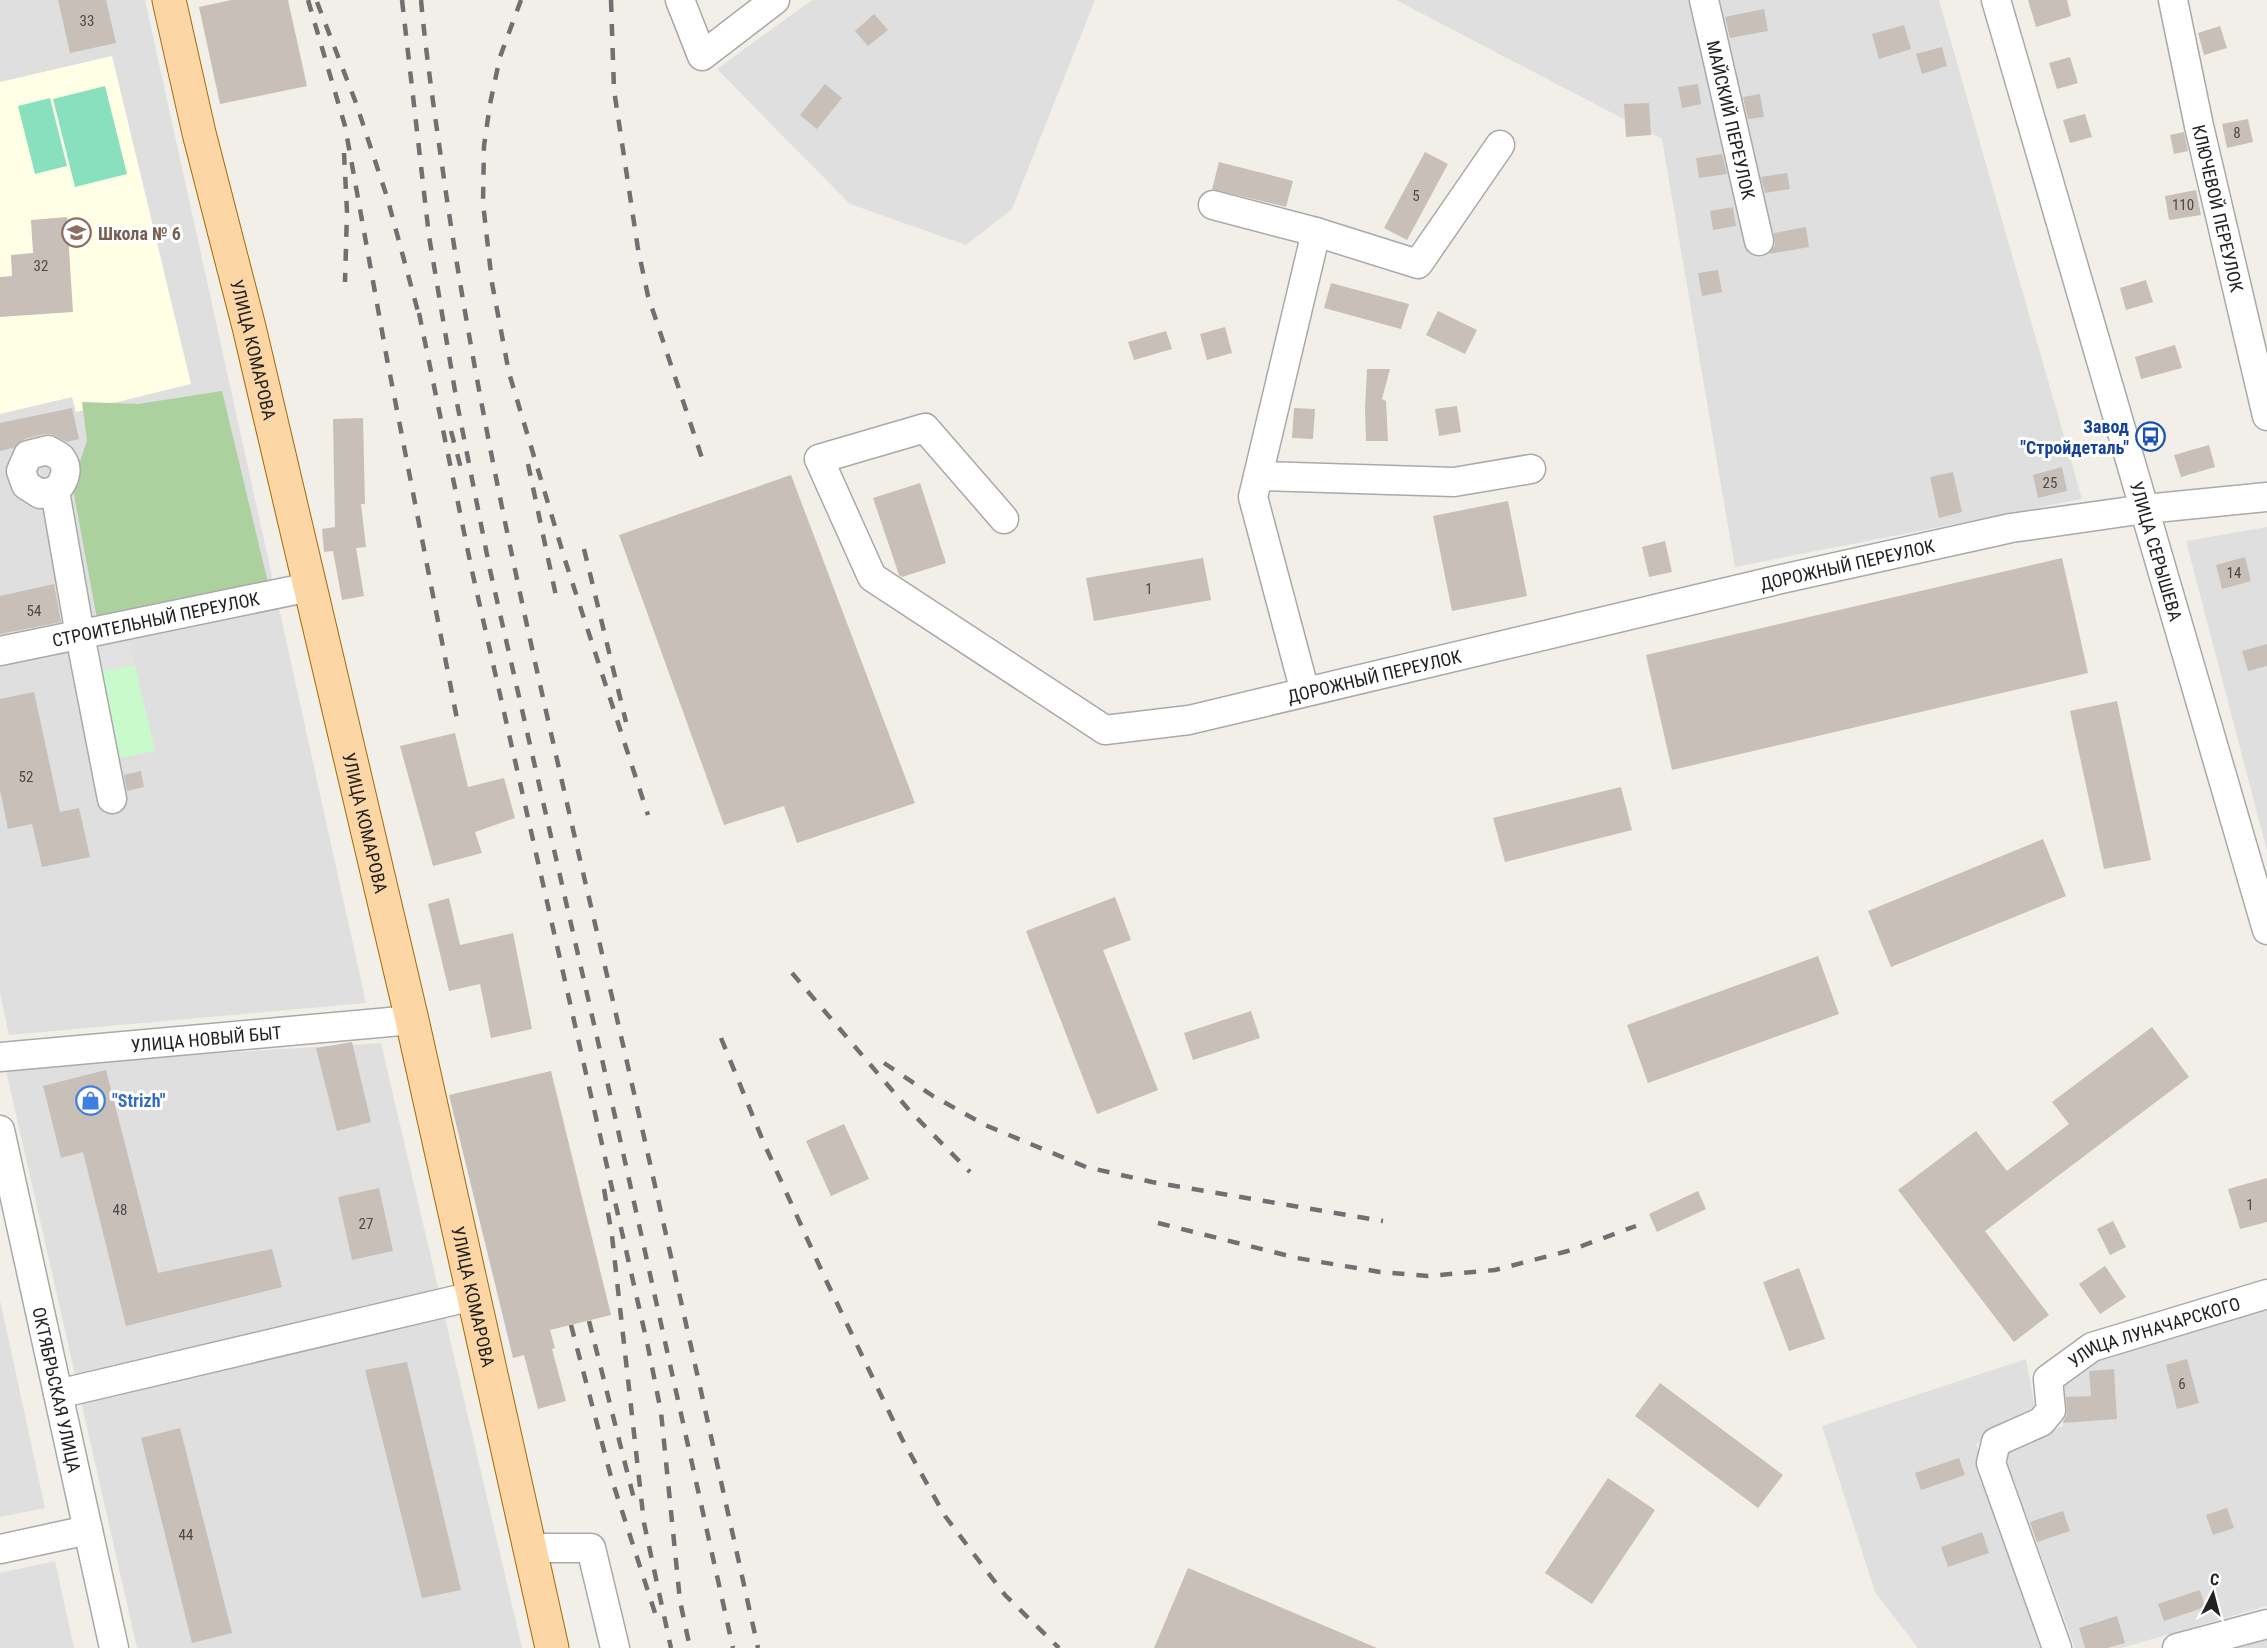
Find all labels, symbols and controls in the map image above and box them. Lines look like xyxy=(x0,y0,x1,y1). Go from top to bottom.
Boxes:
house number: 33 xyxy=(80,12,94,30)
street label: МАЙСКИЙ ПЕРЕУЛОК xyxy=(1703,38,1760,201)
street label: КЛЮЧЕВОЙ ПЕРЕУЛОК xyxy=(2188,122,2248,294)
house number: 8 xyxy=(2233,124,2241,142)
house number: 5 xyxy=(1412,187,1420,205)
house number: 110 xyxy=(2172,196,2194,214)
school or university icon: Школа № 6 xyxy=(61,217,93,249)
place label: Школа № 6 xyxy=(98,223,181,244)
house number: 32 xyxy=(34,257,48,275)
street label: УЛИЦА КОМАРОВА xyxy=(227,277,281,423)
place label: Завод "Стройдеталь" xyxy=(2020,416,2129,458)
bus stop icon: Завод "Стройдеталь" xyxy=(2134,420,2166,452)
house number: 25 xyxy=(2043,474,2057,492)
street label: УЛИЦА СЕРЫШЕВА xyxy=(2126,479,2187,624)
street label: ДОРОЖНЫЙ ПЕРЕУЛОК xyxy=(1758,535,1936,594)
house number: 14 xyxy=(2227,564,2241,582)
house number: 1 xyxy=(1145,580,1153,598)
street label: СТРОИТЕЛЬНЫЙ ПЕРЕУЛОК xyxy=(50,587,261,650)
house number: 54 xyxy=(27,602,41,620)
street label: ДОРОЖНЫЙ ПЕРЕУЛОК xyxy=(1285,645,1463,707)
street label: УЛИЦА КОМАРОВА xyxy=(339,750,392,896)
house number: 52 xyxy=(19,768,33,786)
street label: УЛИЦА НОВЫЙ БЫТ xyxy=(130,1021,282,1056)
shop icon: "Strizh" xyxy=(75,1084,107,1116)
place label: "Strizh" xyxy=(112,1090,166,1111)
house number: 1 xyxy=(2246,1196,2254,1214)
house number: 48 xyxy=(113,1201,127,1219)
house number: 27 xyxy=(359,1215,373,1233)
street label: УЛИЦА КОМАРОВА xyxy=(448,1224,500,1370)
street label: УЛИЦА ЛУНАЧАРСКОГО xyxy=(2064,1292,2243,1371)
street label: ОКТЯБРЬСКАЯ УЛИЦА xyxy=(29,1305,86,1475)
house number: 6 xyxy=(2178,1375,2186,1393)
house number: 44 xyxy=(179,1526,193,1544)
north arrow xyxy=(2183,1564,2243,1624)
text: С xyxy=(2209,1570,2220,1590)

